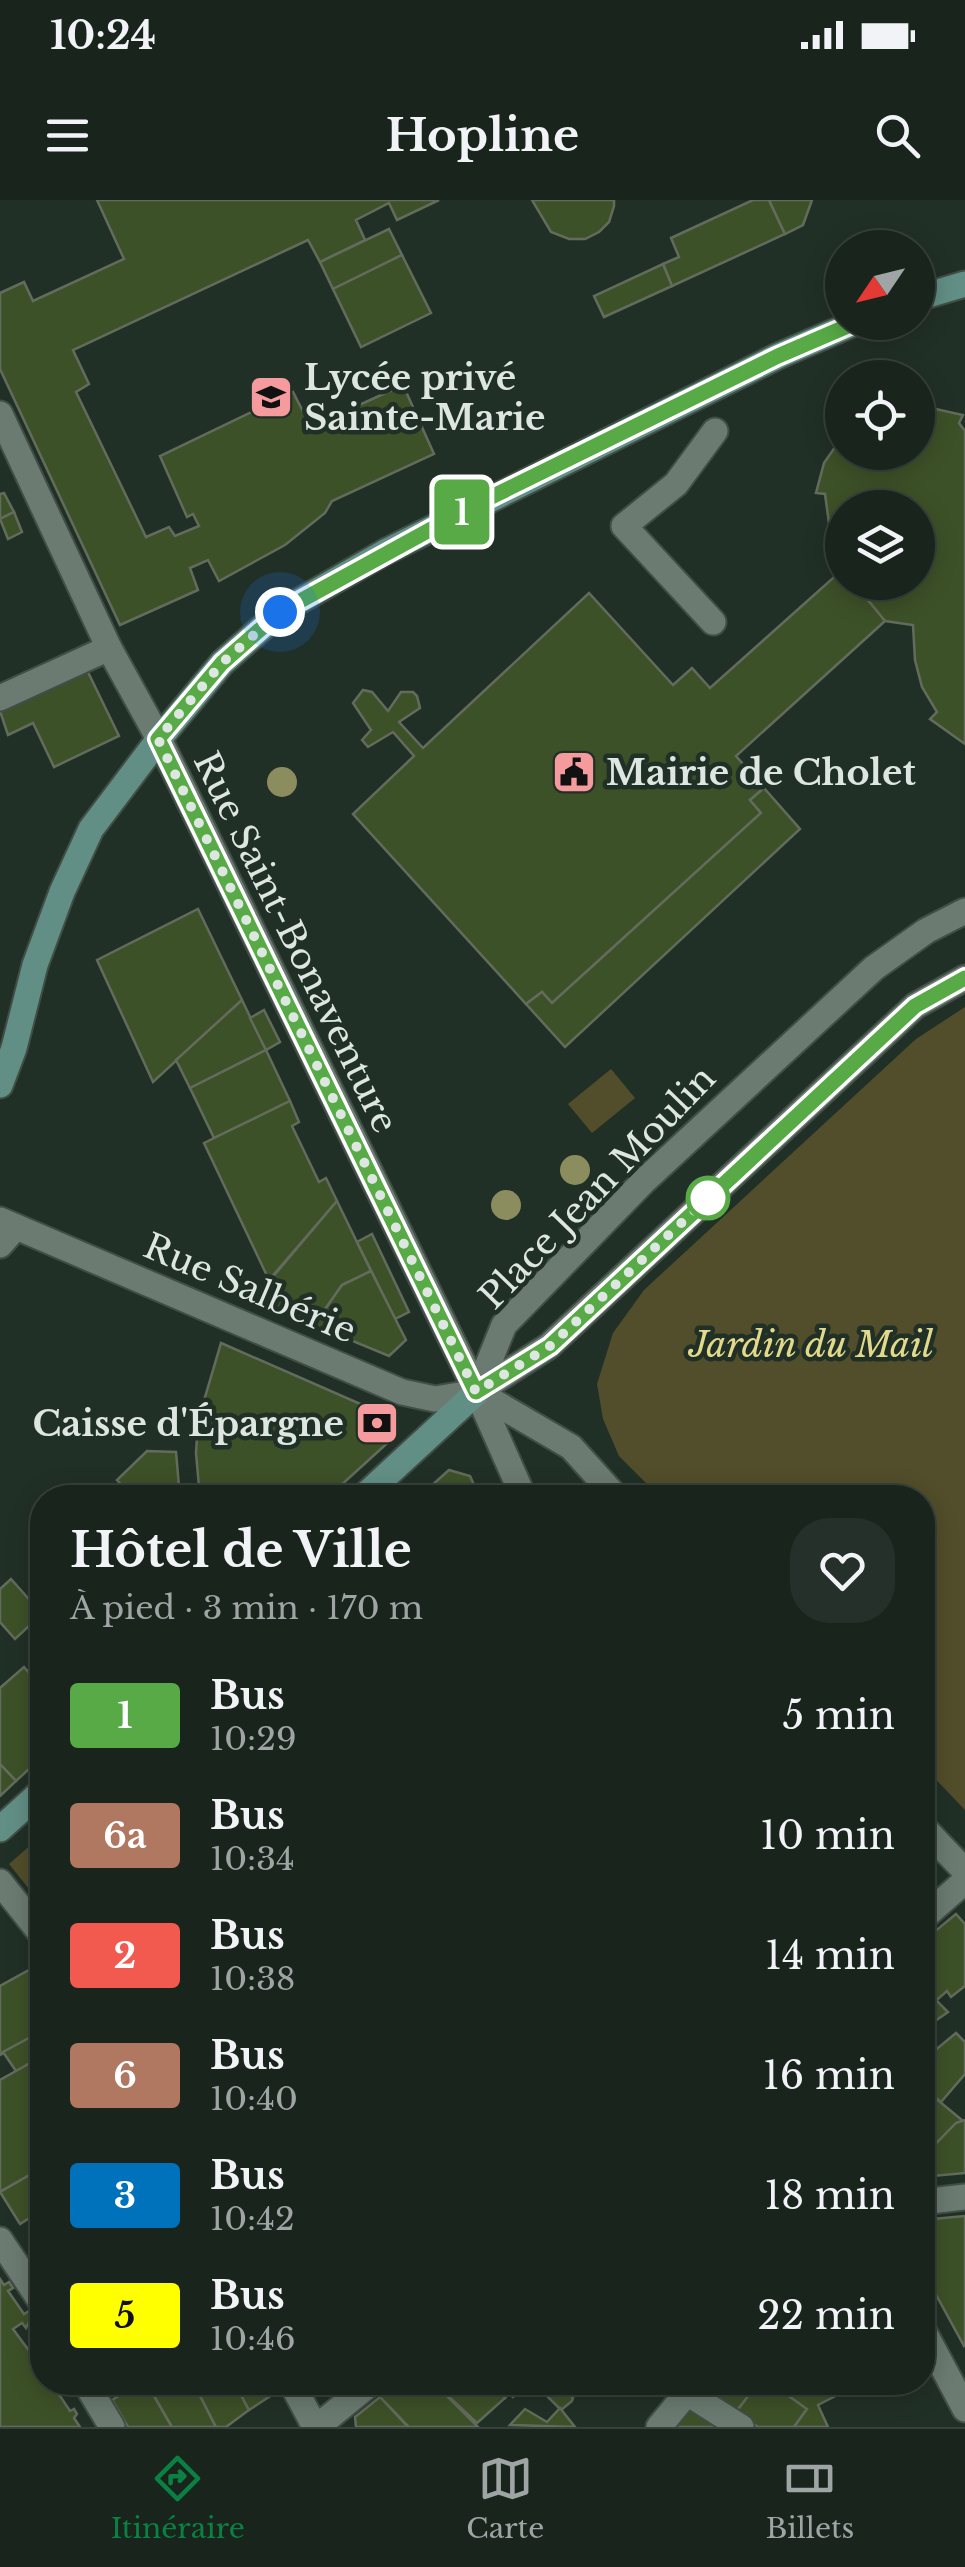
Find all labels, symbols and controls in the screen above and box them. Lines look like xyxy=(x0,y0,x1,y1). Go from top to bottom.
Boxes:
text: 10:24 xyxy=(50,12,156,59)
text: Hopline xyxy=(386,107,579,163)
icon: menu xyxy=(40,108,95,163)
icon: search xyxy=(870,108,925,163)
north arrow xyxy=(825,230,935,340)
map controls xyxy=(825,230,935,600)
place label: Lycée privé Sainte-Marie xyxy=(304,356,545,439)
button: locate xyxy=(825,360,935,470)
school or university icon: Lycée privé Sainte-Marie xyxy=(248,374,294,420)
line badge: 1 xyxy=(430,480,494,544)
button: layers xyxy=(825,490,935,600)
text: 1 xyxy=(454,491,470,534)
your location xyxy=(255,587,305,637)
street label: Rue Saint-Bonaventure xyxy=(185,744,407,1140)
public building icon: Mairie de Cholet xyxy=(551,749,597,795)
place label: Mairie de Cholet xyxy=(606,751,917,794)
street label: Place Jean Moulin xyxy=(470,1057,724,1317)
unlabelled marker xyxy=(687,1177,729,1219)
street label: Rue Salbérie xyxy=(138,1224,362,1352)
park label: Jardin du Mail xyxy=(688,1323,933,1366)
bank icon: Caisse d'Épargne xyxy=(354,1400,400,1446)
place label: Caisse d'Épargne xyxy=(32,1402,344,1445)
button: heart xyxy=(790,1518,895,1623)
text: Hôtel de Ville xyxy=(70,1520,412,1580)
text: À pied · 3 min · 170 m xyxy=(70,1588,423,1628)
text: Bus xyxy=(210,1672,285,1719)
text: 5 min xyxy=(783,1692,895,1739)
text: 1 xyxy=(117,1694,133,1737)
text: 10:29 xyxy=(210,1719,297,1759)
text: Bus xyxy=(210,1792,285,1839)
text: 10 min xyxy=(760,1812,895,1859)
text: 6a xyxy=(103,1814,147,1857)
text: 10:34 xyxy=(210,1839,295,1879)
text: Bus xyxy=(210,1912,285,1959)
text: 14 min xyxy=(765,1932,895,1979)
text: 2 xyxy=(114,1934,136,1977)
text: 10:38 xyxy=(210,1959,295,1999)
text: Bus xyxy=(210,2032,285,2079)
text: 16 min xyxy=(763,2052,895,2099)
text: 6 xyxy=(113,2054,137,2097)
text: 10:40 xyxy=(210,2079,298,2119)
text: Bus xyxy=(210,2152,285,2199)
text: 18 min xyxy=(764,2172,895,2219)
text: 3 xyxy=(114,2174,136,2217)
text: 10:42 xyxy=(210,2199,295,2239)
text: Bus xyxy=(210,2272,285,2319)
text: 22 min xyxy=(757,2292,895,2339)
text: 5 xyxy=(115,2294,135,2337)
text: 10:46 xyxy=(210,2319,296,2359)
tab: Itinéraire xyxy=(111,2451,245,2546)
tab: Carte xyxy=(466,2451,544,2546)
tab: Billets xyxy=(766,2451,854,2546)

